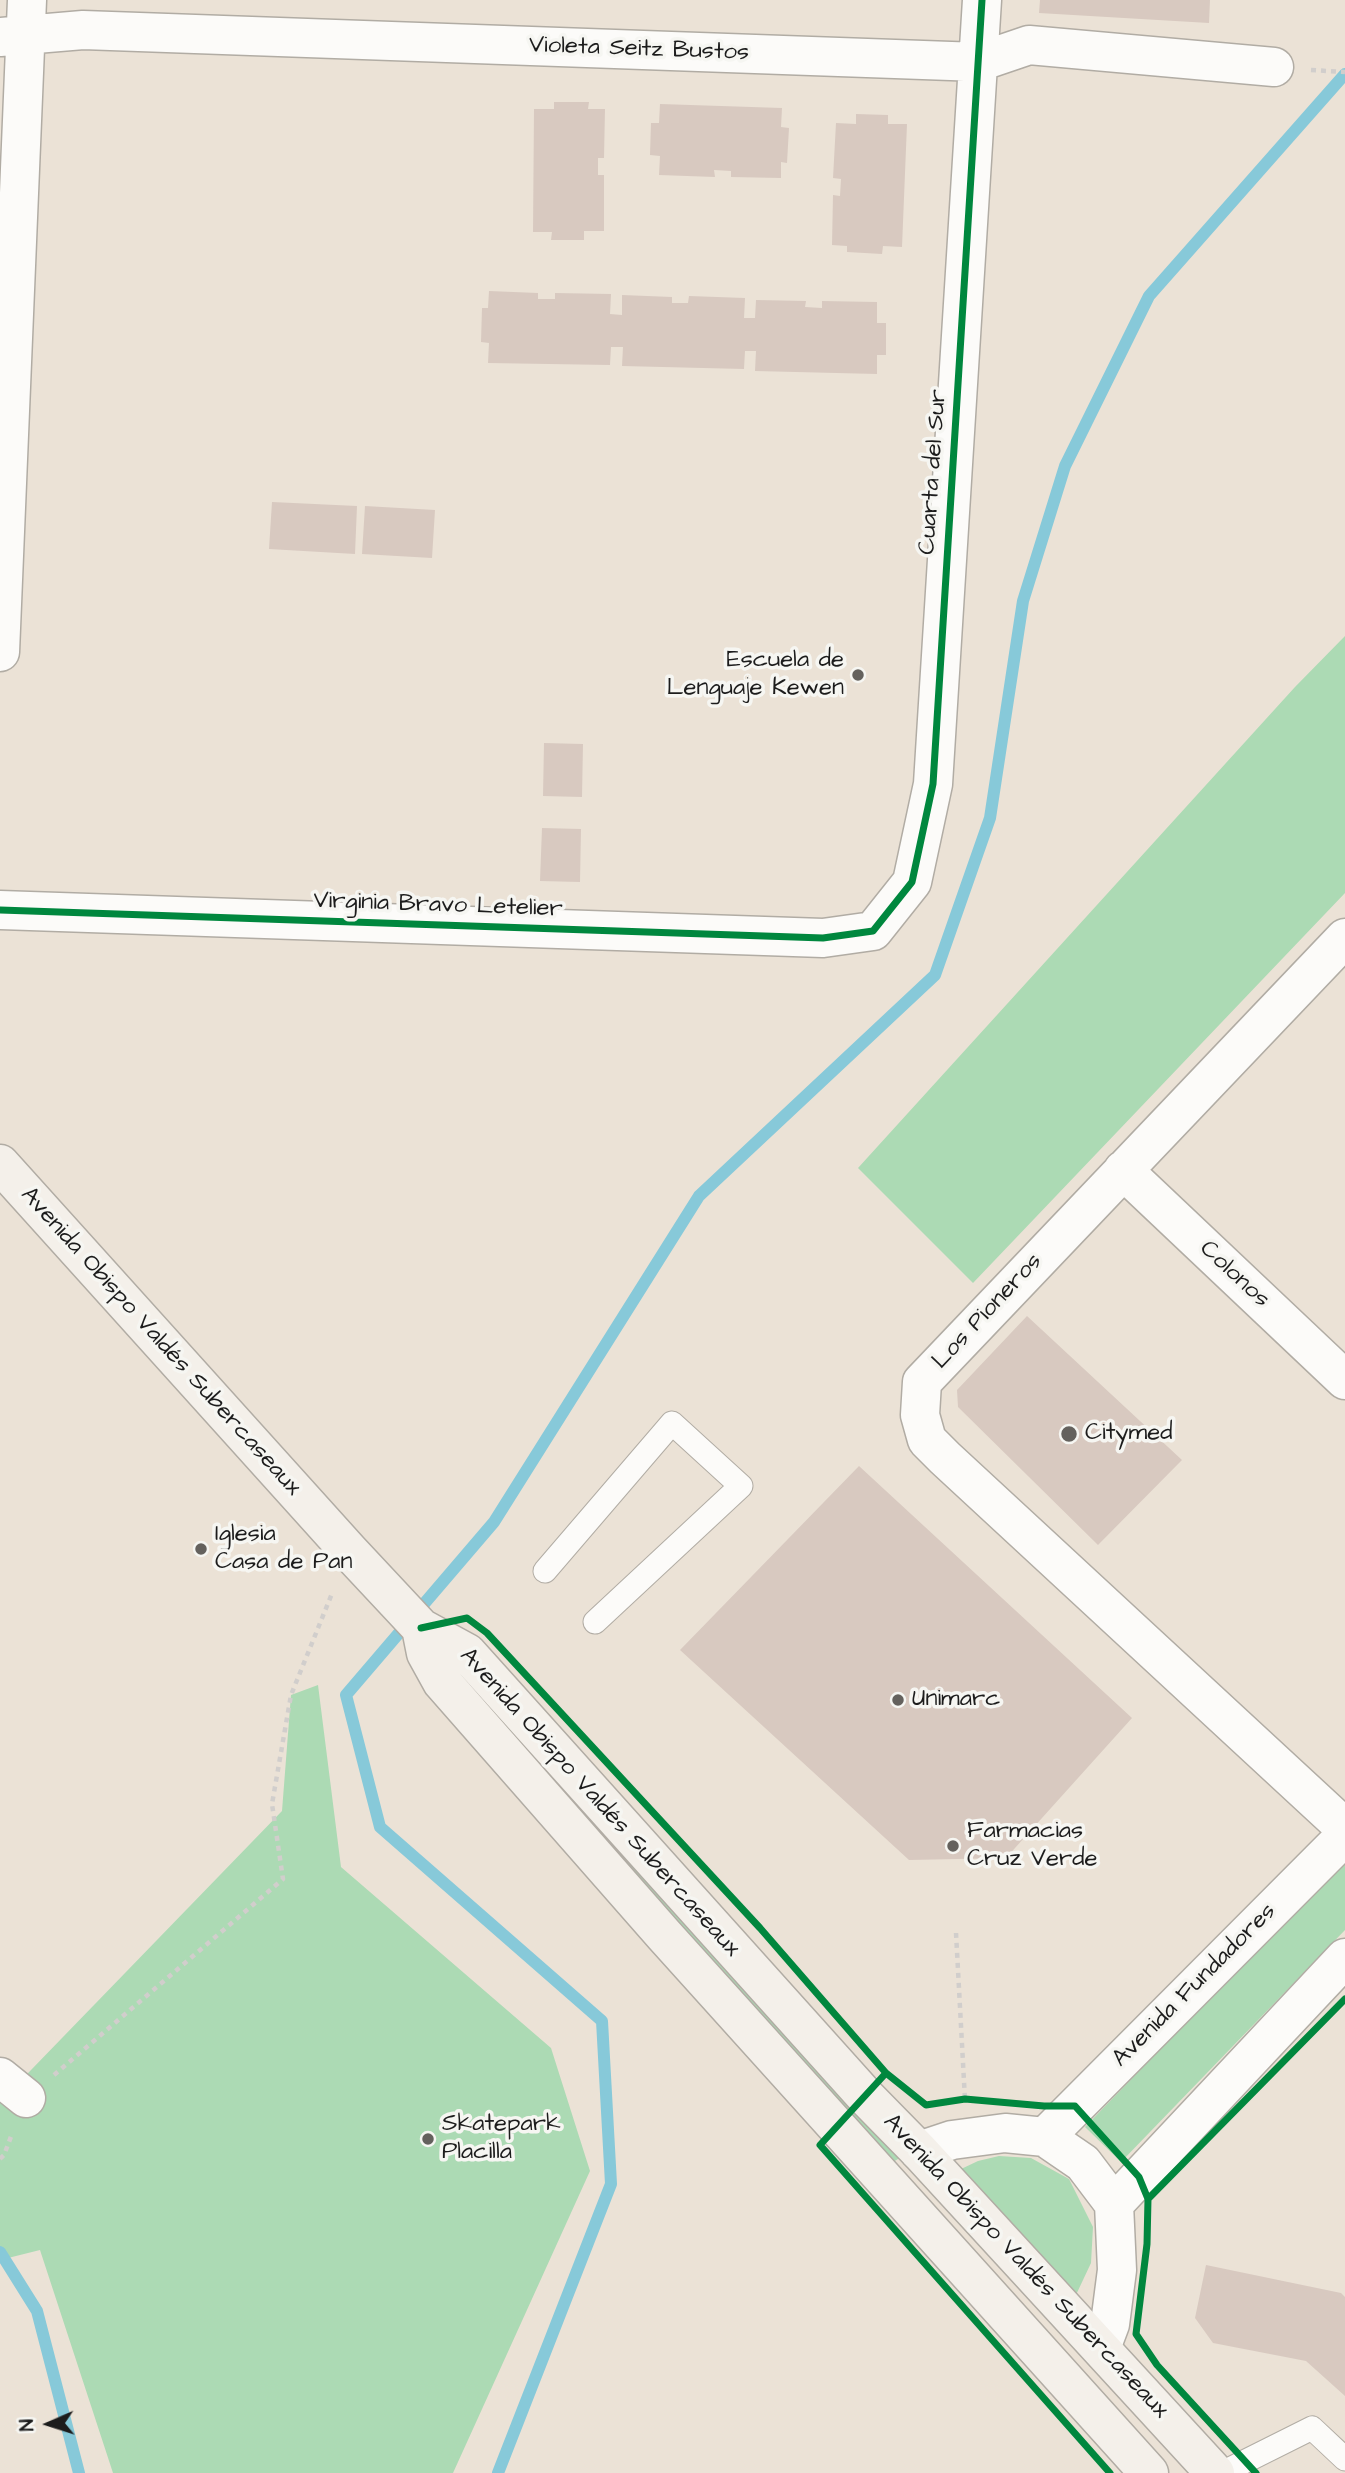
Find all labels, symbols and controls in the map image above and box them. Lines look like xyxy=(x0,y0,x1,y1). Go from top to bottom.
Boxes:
street label: Violeta Seitz Bustos xyxy=(528,32,750,68)
street label: Cuarta del Sur xyxy=(914,388,954,556)
place label: Escuela de Lenguaje Kewen xyxy=(667,647,844,703)
marker: Escuela de Lenguaje Kewen xyxy=(850,667,866,683)
street label: Virginia Bravo Letelier xyxy=(313,887,563,925)
street label: Avenida Obispo Valdés Subercaseaux xyxy=(14,1182,306,1502)
street label: Colonos xyxy=(1193,1235,1275,1315)
street label: Los Pioneros xyxy=(927,1248,1049,1376)
place label: Citymed xyxy=(1085,1420,1172,1448)
marker: Citymed xyxy=(1059,1424,1079,1444)
place label: Iglesia Casa de Pan xyxy=(215,1521,352,1577)
marker: Iglesia Casa de Pan xyxy=(193,1541,209,1557)
street label: Avenida Obispo Valdés Subercaseaux xyxy=(453,1643,745,1963)
place label: Unimarc xyxy=(912,1686,1000,1714)
marker: Unimarc xyxy=(890,1692,906,1708)
place label: Farmacias Cruz Verde xyxy=(967,1818,1097,1874)
marker: Farmacias Cruz Verde xyxy=(945,1838,961,1854)
street label: Avenida Fundadores xyxy=(1107,1898,1283,2074)
street label: Avenida Obispo Valdés Subercaseaux xyxy=(876,2109,1174,2425)
place label: Skatepark Placilla xyxy=(442,2111,561,2167)
marker: Skatepark Placilla xyxy=(420,2131,436,2147)
north arrow xyxy=(14,2389,84,2459)
text: N xyxy=(14,2418,41,2432)

